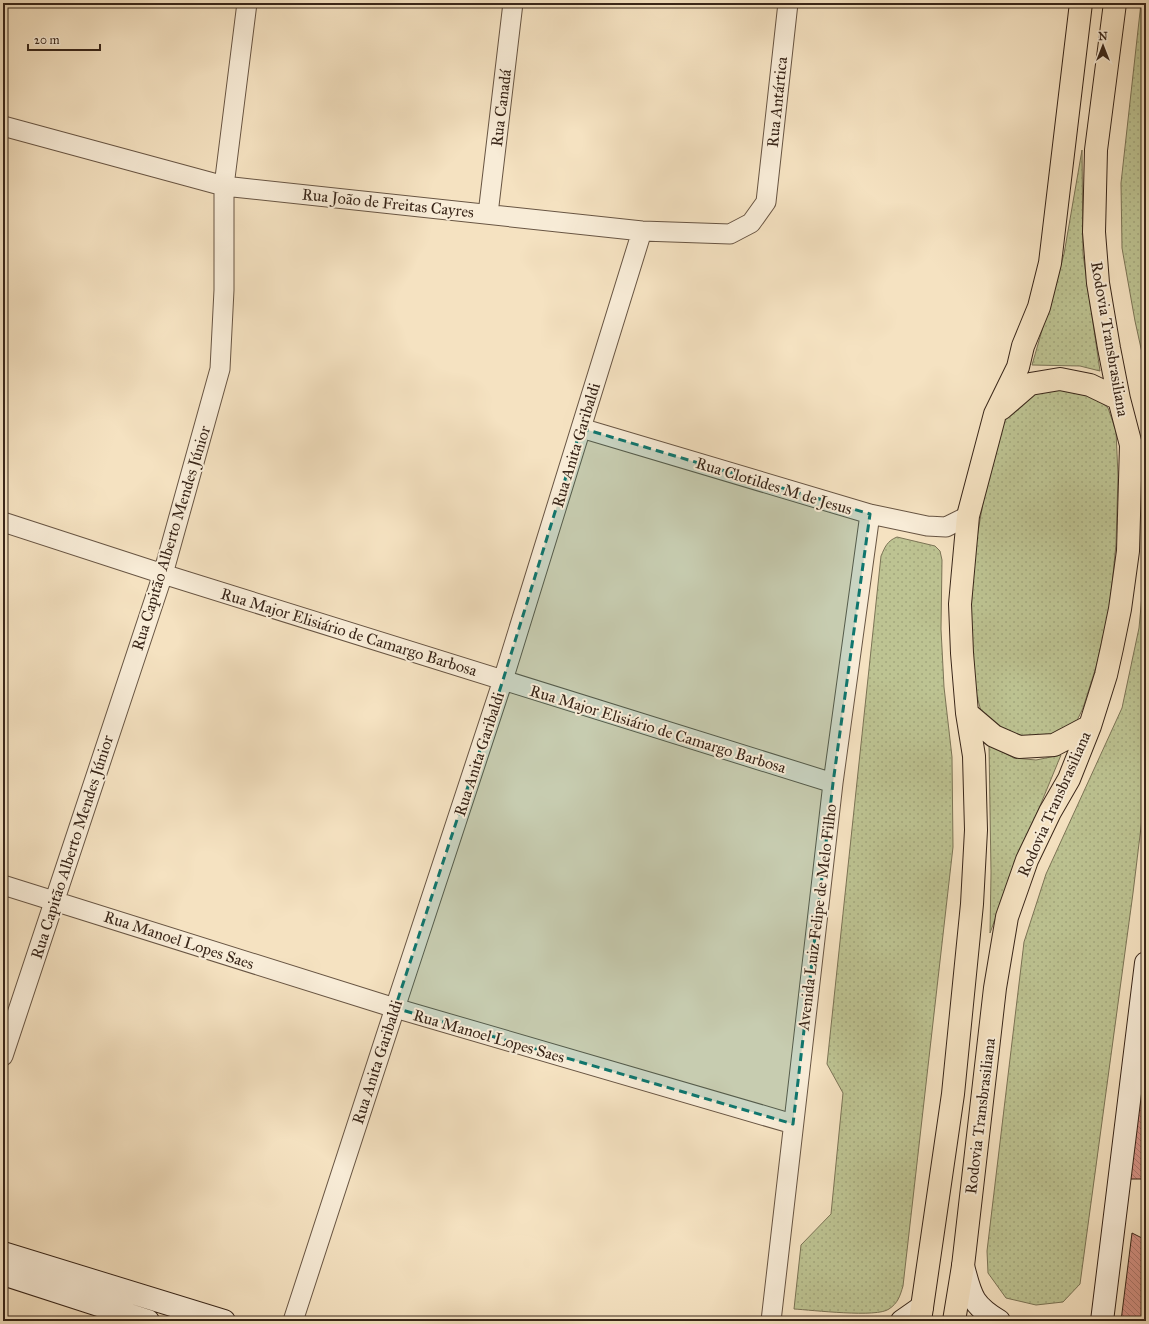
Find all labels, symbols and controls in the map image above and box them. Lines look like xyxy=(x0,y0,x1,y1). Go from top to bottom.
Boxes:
scale bar xyxy=(28,26,100,52)
north arrow xyxy=(1083,26,1123,66)
text: N xyxy=(1098,30,1108,43)
text: 20 m xyxy=(34,33,60,47)
street label: Rua Antártica xyxy=(763,55,791,148)
street label: Rua Canadá xyxy=(487,68,515,148)
street label: Rua João de Freitas Cayres xyxy=(301,185,475,222)
street label: Rodovia Transbrasiliana xyxy=(1087,260,1133,418)
street label: Rua Anita Garibaldi xyxy=(548,380,604,510)
street label: Rua Capitão Alberto Mendes Júnior xyxy=(128,423,215,653)
street label: Rua Clotildes M de Jesus xyxy=(693,453,855,520)
street label: Rua Major Elisiário de Camargo Barbosa xyxy=(218,584,480,681)
street label: Rua Major Elisiário de Camargo Barbosa xyxy=(527,681,789,778)
street label: Rua Anita Garibaldi xyxy=(450,689,508,819)
street label: Rodovia Transbrasiliana xyxy=(1013,728,1095,880)
street label: Rua Capitão Alberto Mendes Júnior xyxy=(27,733,118,962)
street label: Avenida Luiz Felipe de Melo Filho xyxy=(794,803,840,1032)
street label: Rua Manoel Lopes Saes xyxy=(102,907,257,973)
street label: Rua Anita Garibaldi xyxy=(348,997,406,1127)
street label: Rua Manoel Lopes Saes xyxy=(411,1005,567,1067)
street label: Rodovia Transbrasiliana xyxy=(961,1037,999,1195)

